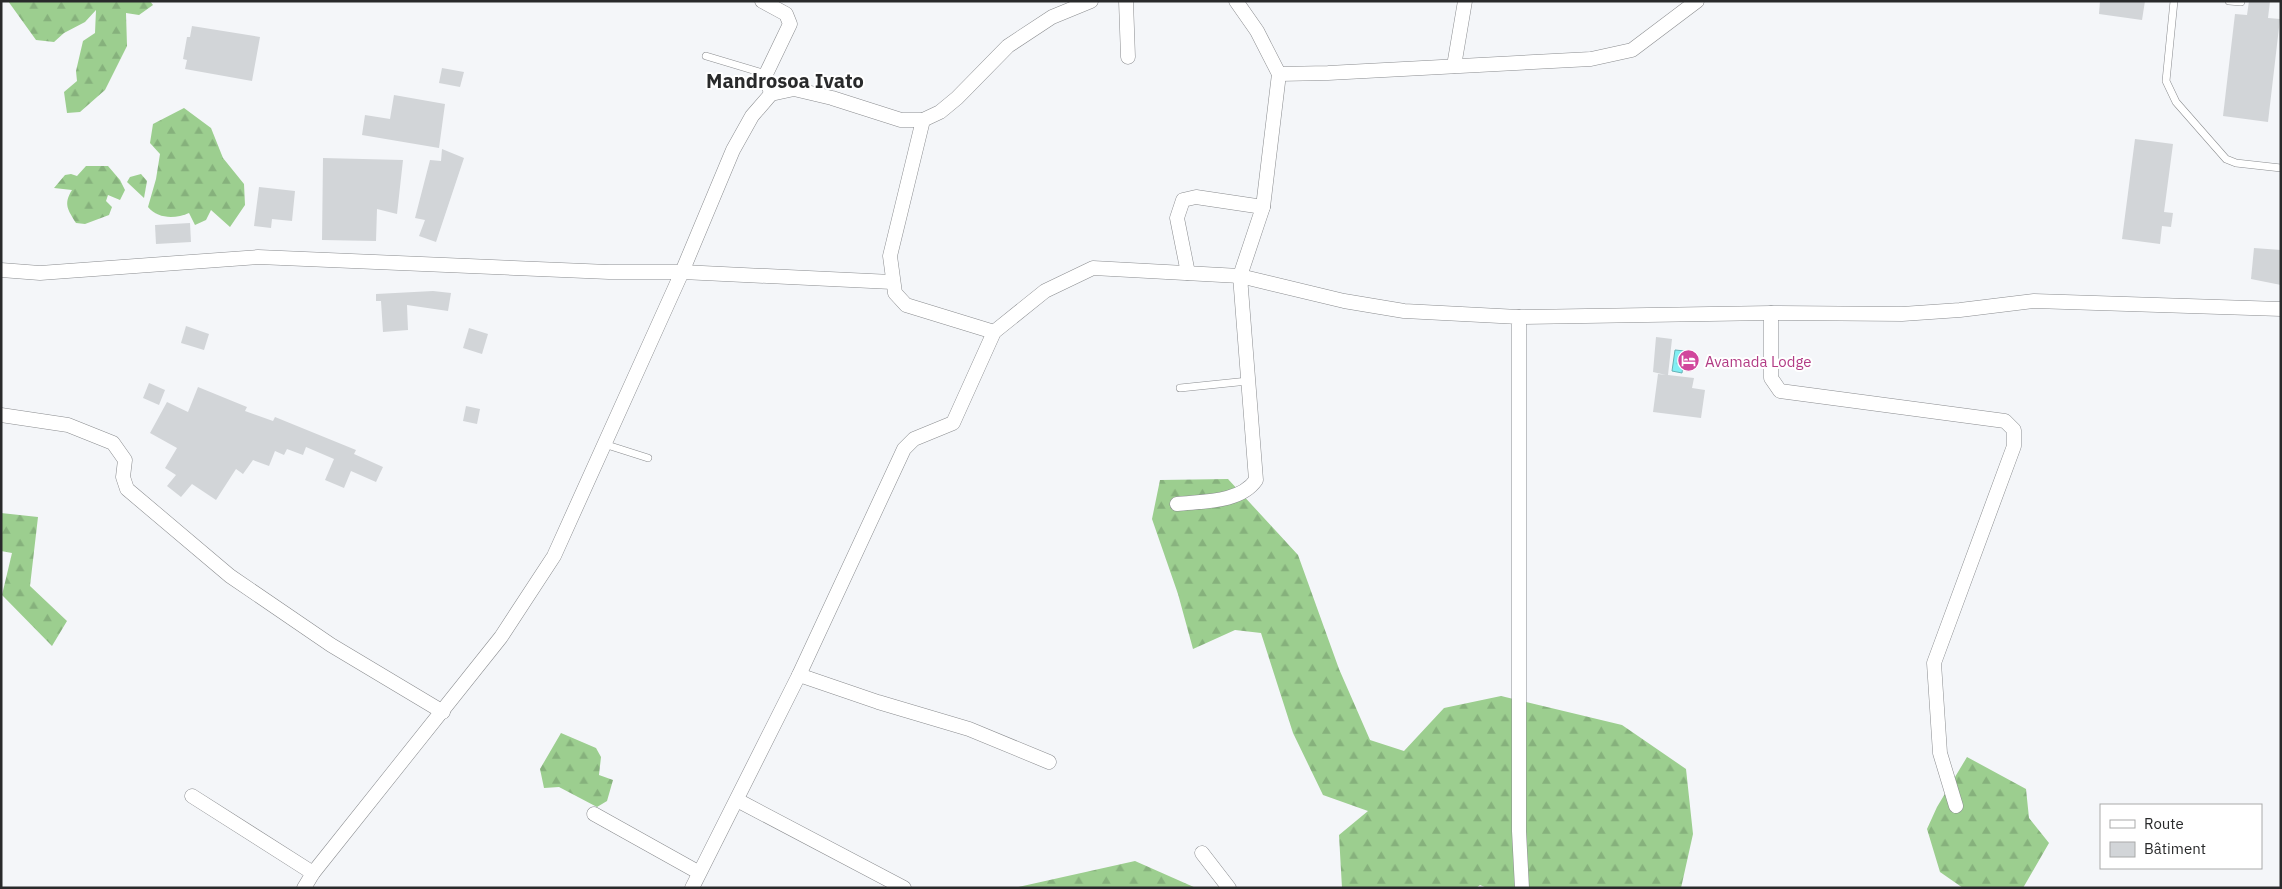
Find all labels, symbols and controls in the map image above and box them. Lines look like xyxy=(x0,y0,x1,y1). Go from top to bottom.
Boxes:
district label: Mandrosoa Ivato xyxy=(706,67,864,94)
hotel icon: Avamada Lodge xyxy=(1677,349,1701,373)
place label: Avamada Lodge xyxy=(1705,352,1811,371)
legend xyxy=(2100,804,2262,869)
text: Route xyxy=(2144,814,2184,833)
text: Bâtiment xyxy=(2144,839,2206,858)

